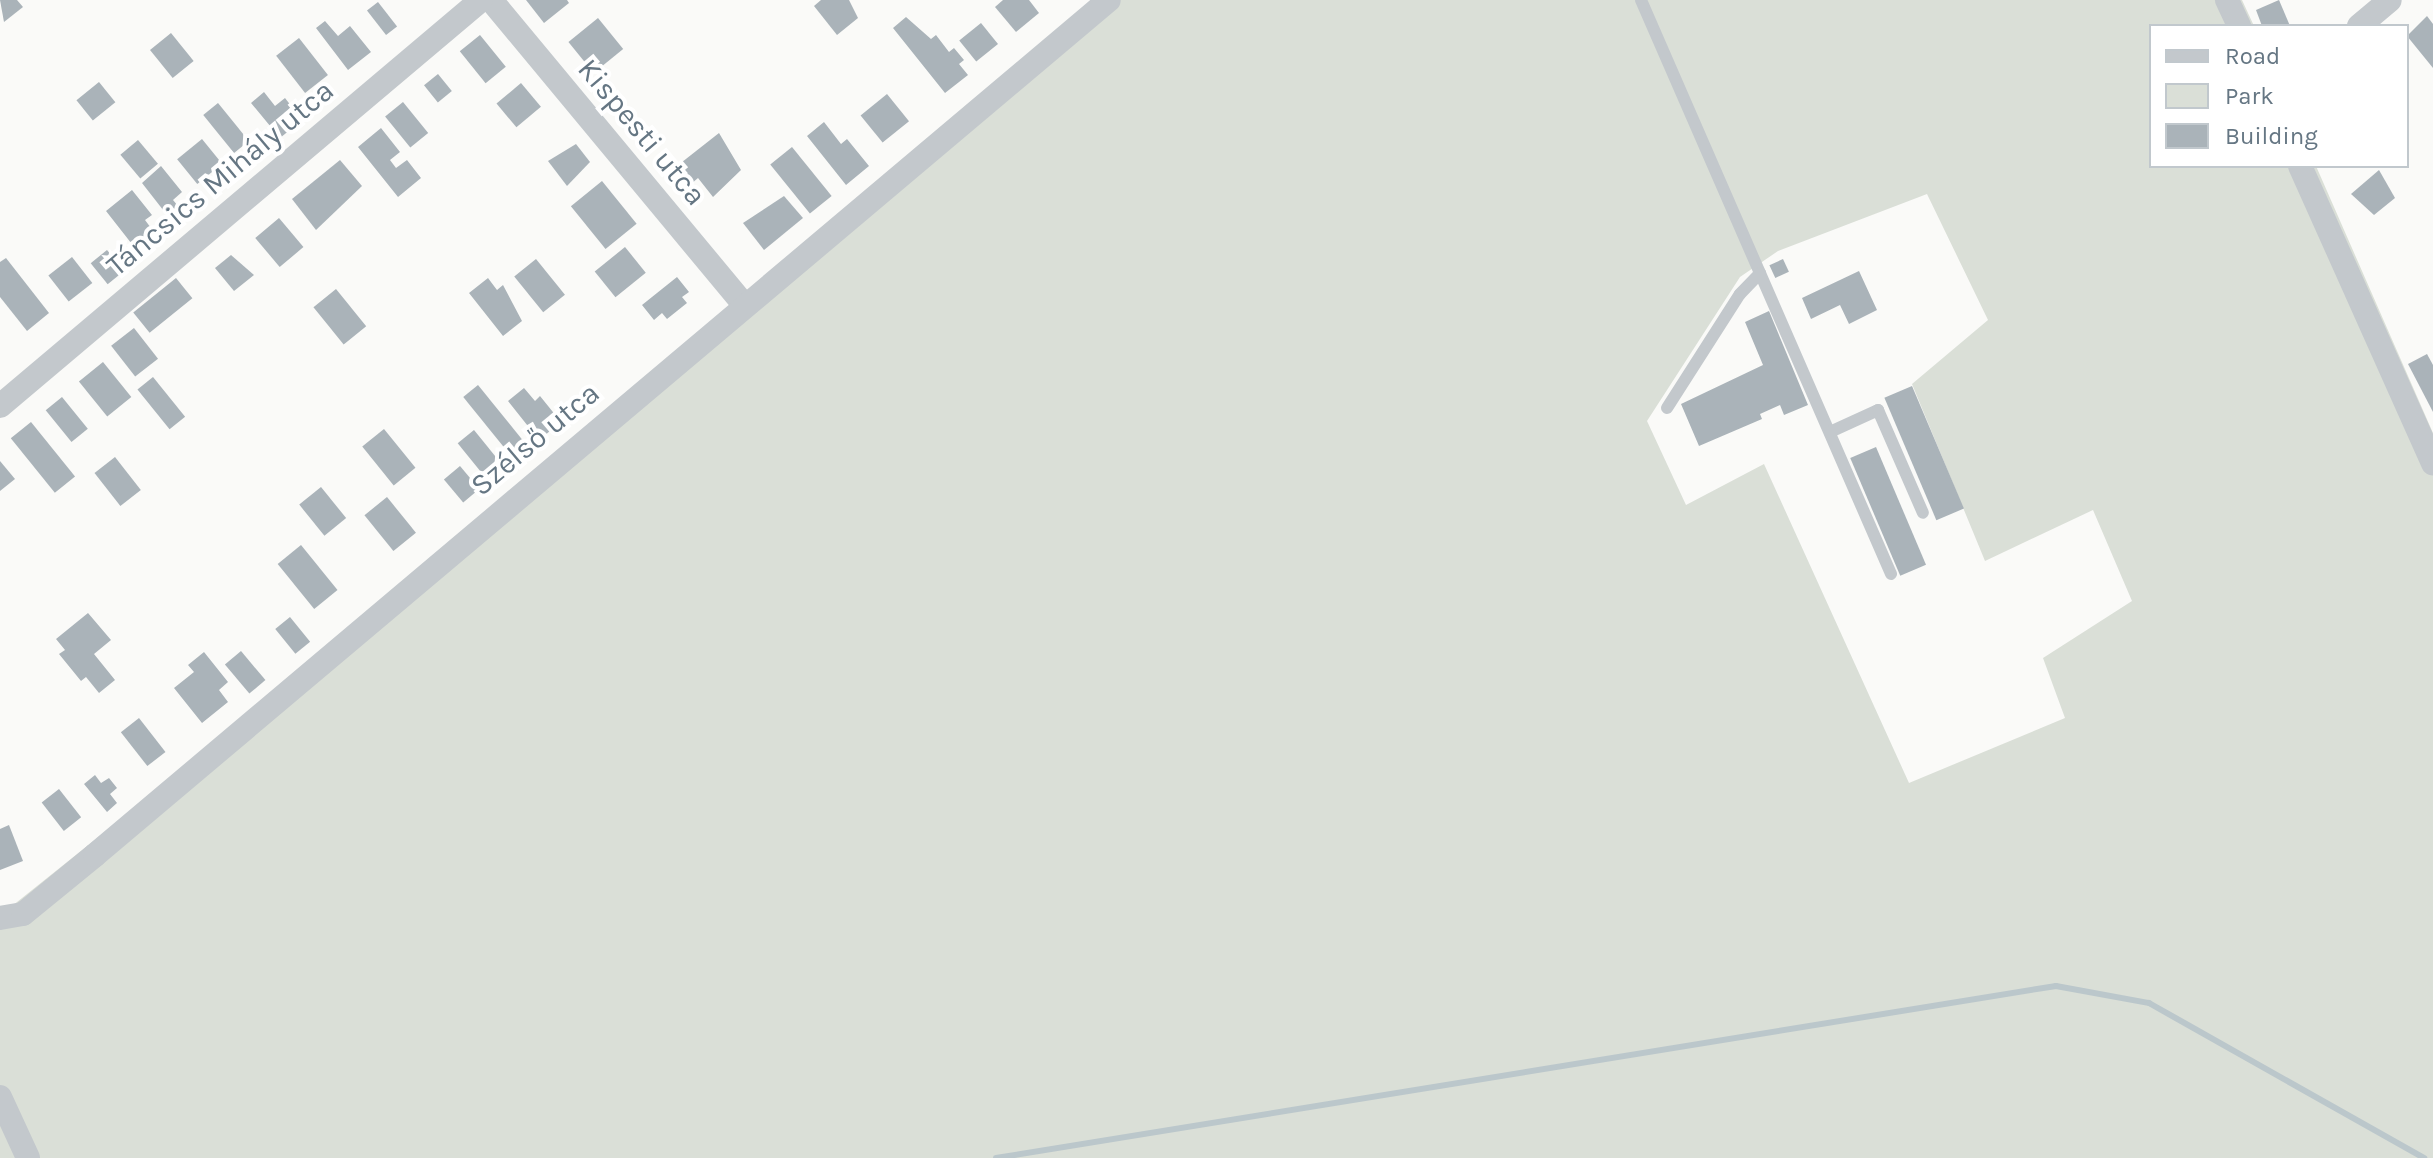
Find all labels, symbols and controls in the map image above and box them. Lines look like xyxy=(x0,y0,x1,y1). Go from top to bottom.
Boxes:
legend xyxy=(2149,24,2409,168)
text: Road xyxy=(2225,42,2280,70)
street label: Kispesti utca xyxy=(570,51,714,213)
street label: Táncsics Mihály utca xyxy=(99,72,341,284)
text: Park xyxy=(2225,82,2274,110)
text: Building xyxy=(2225,122,2318,150)
street label: Szélső utca xyxy=(463,375,607,503)

